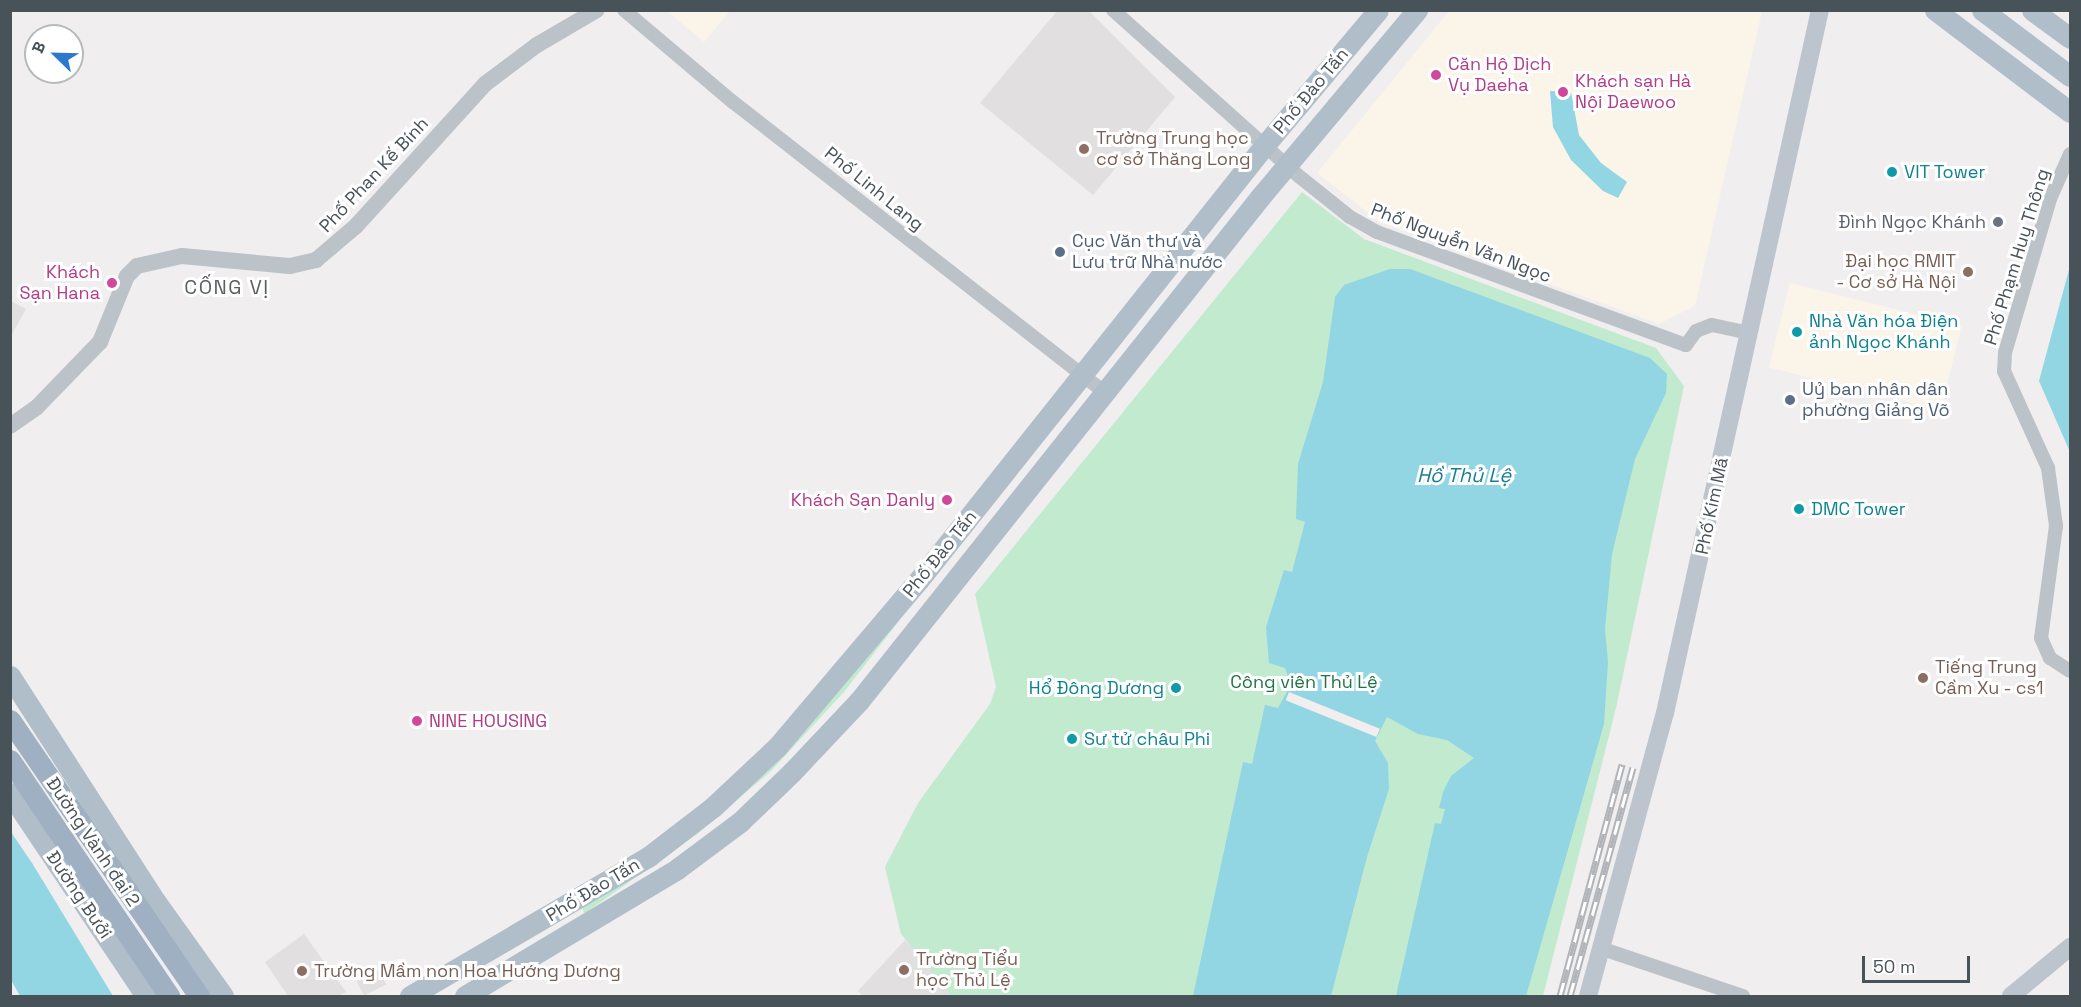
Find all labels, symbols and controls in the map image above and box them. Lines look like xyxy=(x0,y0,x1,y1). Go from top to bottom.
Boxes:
north arrow xyxy=(24,24,84,84)
text: B xyxy=(27,39,51,57)
street label: Phố Đào Tấn xyxy=(1269,44,1353,138)
place label: Căn Hộ Dịch Vụ Daeha xyxy=(1448,54,1551,97)
marker: Căn Hộ Dịch Vụ Daeha xyxy=(1429,68,1443,82)
place label: Khách sạn Hà Nội Daewoo xyxy=(1575,71,1691,113)
marker: Khách sạn Hà Nội Daewoo xyxy=(1556,85,1570,99)
street label: Phố Phan Kế Bính xyxy=(315,113,433,237)
place label: Trường Trung học cơ sở Thăng Long xyxy=(1096,128,1251,170)
street label: Phố Linh Lang xyxy=(820,142,928,236)
marker: Trường Trung học cơ sở Thăng Long xyxy=(1077,142,1091,156)
place label: VIT Tower xyxy=(1904,161,1986,183)
marker: VIT Tower xyxy=(1885,165,1899,179)
street label: Phố Phạm Huy Thông xyxy=(1980,166,2054,348)
street label: Phố Nguyễn Văn Ngọc xyxy=(1368,199,1554,287)
place label: Đình Ngọc Khánh xyxy=(1839,211,1986,233)
marker: Đình Ngọc Khánh xyxy=(1991,215,2005,229)
place label: Cục Văn thư và Lưu trữ Nhà nước xyxy=(1072,231,1223,274)
marker: Cục Văn thư và Lưu trữ Nhà nước xyxy=(1053,245,1067,259)
place label: Đại học RMIT - Cơ sở Hà Nội xyxy=(1836,251,1956,294)
place label: Khách Sạn Hana xyxy=(19,262,100,304)
marker: Đại học RMIT - Cơ sở Hà Nội xyxy=(1961,265,1975,279)
district label: CỐNG VỊ xyxy=(184,275,270,299)
marker: Khách Sạn Hana xyxy=(105,276,119,290)
place label: Nhà Văn hóa Điện ảnh Ngọc Khánh xyxy=(1809,311,1959,354)
marker: Nhà Văn hóa Điện ảnh Ngọc Khánh xyxy=(1790,325,1804,339)
place label: Uỷ ban nhân dân phường Giảng Võ xyxy=(1802,379,1950,422)
marker: Uỷ ban nhân dân phường Giảng Võ xyxy=(1783,393,1797,407)
street label: Phố Kim Mã xyxy=(1691,455,1733,557)
water label: Hồ Thủ Lệ xyxy=(1417,463,1511,487)
place label: Khách Sạn Danly xyxy=(791,489,935,511)
marker: Khách Sạn Danly xyxy=(940,493,954,507)
place label: DMC Tower xyxy=(1811,498,1906,520)
marker: DMC Tower xyxy=(1792,502,1806,516)
street label: Phố Đào Tấn xyxy=(898,506,982,602)
place label: Tiếng Trung Cầm Xu - cs1 xyxy=(1935,657,2045,700)
park label: Công viên Thủ Lệ xyxy=(1230,671,1378,693)
marker: Tiếng Trung Cầm Xu - cs1 xyxy=(1916,671,1930,685)
place label: Hổ Đông Dương xyxy=(1029,677,1164,699)
marker: Hổ Đông Dương xyxy=(1169,681,1183,695)
place label: NINE HOUSING xyxy=(429,710,547,732)
marker: NINE HOUSING xyxy=(410,714,424,728)
place label: Sư tử châu Phi xyxy=(1084,728,1210,750)
marker: Sư tử châu Phi xyxy=(1065,732,1079,746)
street label: Đường Vành đai 2 xyxy=(42,773,144,911)
street label: Đường Bưởi xyxy=(42,847,116,943)
street label: Phố Đào Tấn xyxy=(542,854,644,926)
scale bar xyxy=(1865,944,1973,982)
place label: Trường Tiểu học Thủ Lệ xyxy=(916,949,1018,992)
text: 50 m xyxy=(1873,955,1915,978)
place label: Trường Mầm non Hoa Hướng Dương xyxy=(314,960,621,982)
marker: Trường Tiểu học Thủ Lệ xyxy=(897,963,911,977)
marker: Trường Mầm non Hoa Hướng Dương xyxy=(295,964,309,978)

